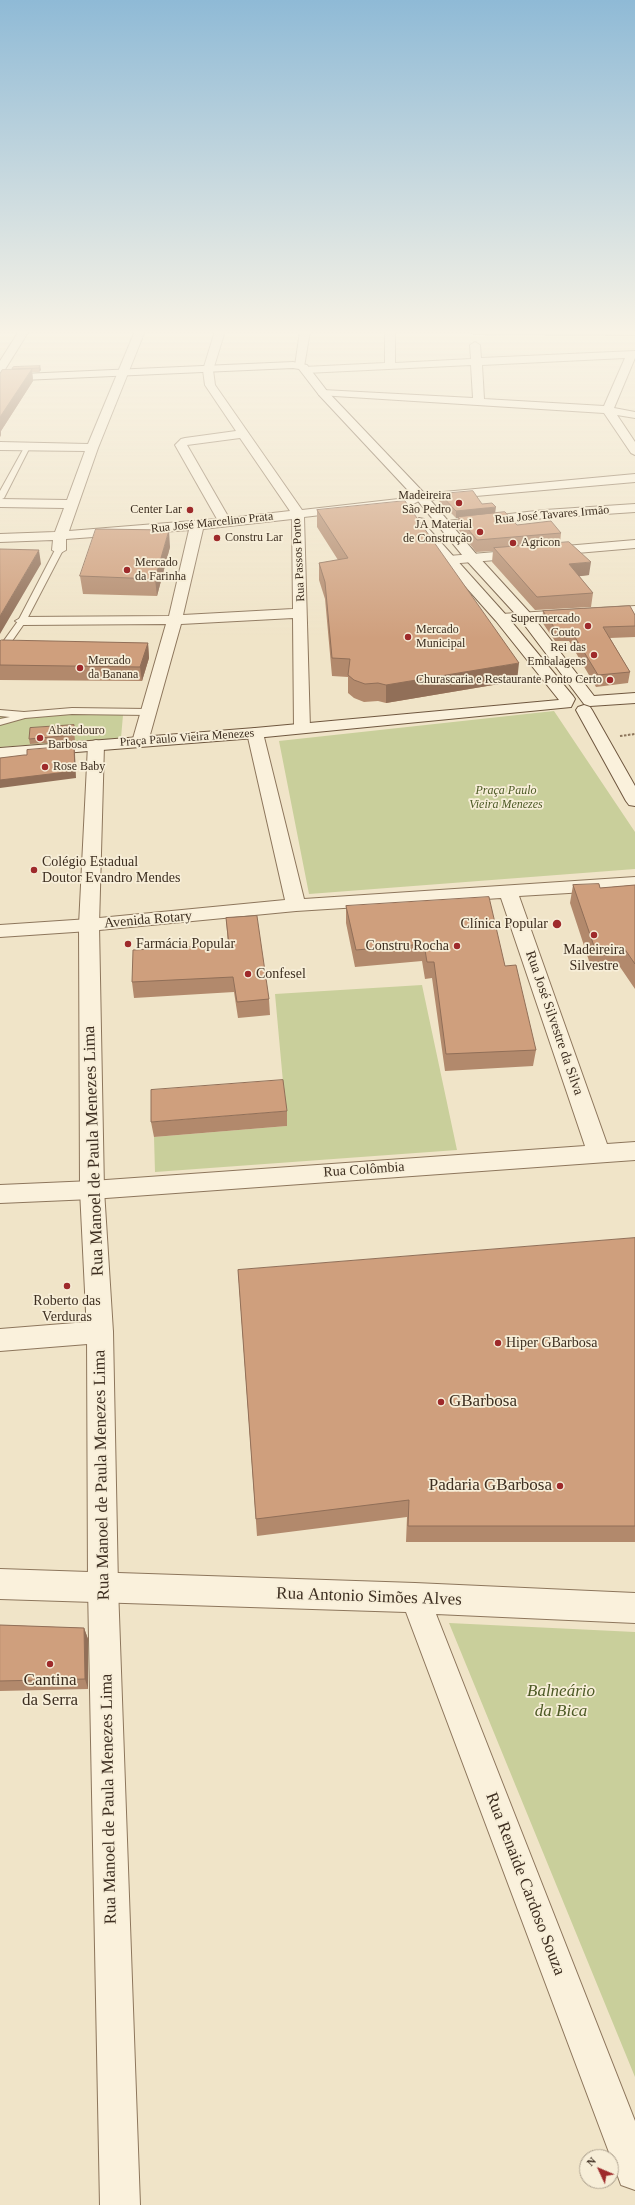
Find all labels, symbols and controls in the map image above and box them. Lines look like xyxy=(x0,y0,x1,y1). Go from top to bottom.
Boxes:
place label: Madeireira São Pedro xyxy=(398,489,451,517)
marker: Madeireira São Pedro xyxy=(454,498,464,508)
place label: Center Lar xyxy=(130,503,182,517)
street label: Rua José Tavares Irmão xyxy=(494,503,610,527)
marker: Center Lar xyxy=(185,505,195,515)
street label: Rua José Marcelino Prata xyxy=(150,509,274,537)
street label: Rua Passos Porto xyxy=(290,518,308,602)
place label: JA Material de Construção xyxy=(403,518,472,546)
marker: JA Material de Construção xyxy=(475,527,485,537)
place label: Constru Lar xyxy=(225,531,283,545)
marker: Constru Lar xyxy=(212,533,222,543)
place label: Agricon xyxy=(521,536,560,550)
marker: Agricon xyxy=(508,538,518,548)
place label: Mercado da Farinha xyxy=(135,556,186,584)
marker: Mercado da Farinha xyxy=(122,565,132,575)
place label: Supermercado Couto xyxy=(511,612,580,640)
marker: Supermercado Couto xyxy=(583,621,593,631)
place label: Mercado Municipal xyxy=(416,623,465,651)
marker: Mercado Municipal xyxy=(403,632,413,642)
place label: Rei das Embalagens xyxy=(527,641,586,669)
marker: Rei das Embalagens xyxy=(589,650,599,660)
place label: Mercado da Banana xyxy=(88,654,138,682)
marker: Mercado da Banana xyxy=(75,663,85,673)
place label: Churascaria e Restaurante Ponto Certo xyxy=(416,673,602,687)
marker: Churascaria e Restaurante Ponto Certo xyxy=(605,675,615,685)
place label: Abatedouro Barbosa xyxy=(48,724,105,752)
street label: Praça Paulo Vieira Menezes xyxy=(119,726,255,750)
marker: Abatedouro Barbosa xyxy=(35,733,45,743)
place label: Rose Baby xyxy=(53,760,105,774)
marker: Rose Baby xyxy=(40,762,50,772)
park label: Praça Paulo Vieira Menezes xyxy=(469,784,543,812)
place label: Colégio Estadual Doutor Evandro Mendes xyxy=(42,854,180,886)
marker: Colégio Estadual Doutor Evandro Mendes xyxy=(29,865,39,875)
street label: Avenida Rotary xyxy=(103,908,193,932)
place label: Clínica Popular xyxy=(461,916,548,932)
marker: Clínica Popular xyxy=(551,918,563,930)
marker: Madeireira Silvestre xyxy=(589,930,599,940)
place label: Farmácia Popular xyxy=(136,936,235,952)
place label: Constru Rocha xyxy=(365,938,449,954)
marker: Farmácia Popular xyxy=(123,939,133,949)
marker: Constru Rocha xyxy=(452,941,462,951)
place label: Madeireira Silvestre xyxy=(563,942,625,974)
street label: Rua José Silvestre da Silva xyxy=(521,949,587,1097)
place label: Confesel xyxy=(256,966,306,982)
marker: Confesel xyxy=(243,969,253,979)
street label: Rua Manoel de Paula Menezes Lima xyxy=(79,1025,109,1277)
street label: Rua Colômbia xyxy=(323,1159,405,1181)
marker: Roberto das Verduras xyxy=(62,1281,72,1291)
place label: Roberto das Verduras xyxy=(33,1293,101,1326)
place label: Hiper GBarbosa xyxy=(506,1335,597,1351)
marker: Hiper GBarbosa xyxy=(493,1338,503,1348)
street label: Rua Manoel de Paula Menezes Lima xyxy=(90,1350,114,1600)
place label: GBarbosa xyxy=(449,1392,517,1412)
marker: GBarbosa xyxy=(436,1397,446,1407)
place label: Padaria GBarbosa xyxy=(429,1476,552,1496)
marker: Padaria GBarbosa xyxy=(555,1481,565,1491)
street label: Rua Antonio Simões Alves xyxy=(276,1584,462,1610)
marker: Cantina da Serra xyxy=(45,1659,55,1669)
place label: Cantina da Serra xyxy=(22,1671,78,1711)
street label: Rua Manoel de Paula Menezes Lima xyxy=(97,1674,121,1924)
park label: Balneário da Bica xyxy=(527,1682,595,1722)
street label: Rua Renaide Cardoso Souza xyxy=(481,1790,569,1978)
north arrow xyxy=(579,2149,619,2189)
text: N xyxy=(584,2154,598,2168)

